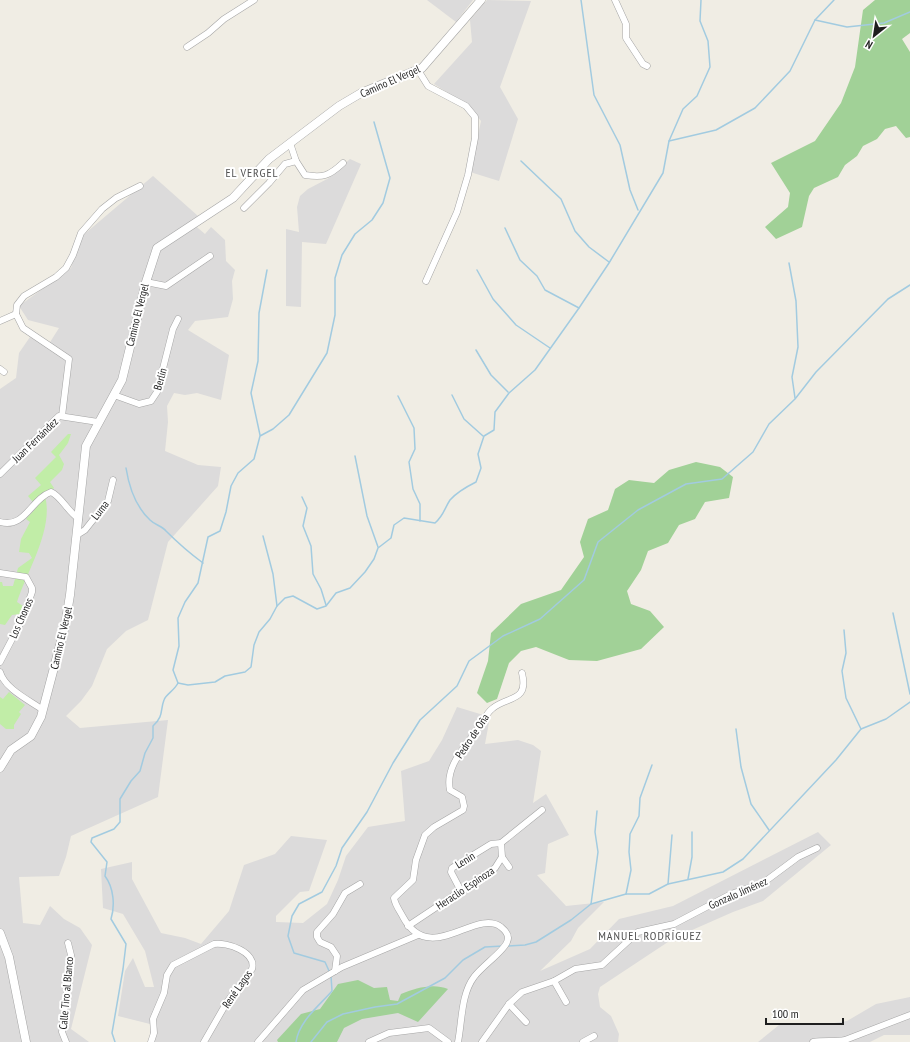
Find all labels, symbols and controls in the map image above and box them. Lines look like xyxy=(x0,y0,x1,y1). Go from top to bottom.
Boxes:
north arrow xyxy=(854,16,894,56)
text: N xyxy=(863,37,875,52)
street label: Camino El Vergel xyxy=(358,61,423,100)
district label: EL VERGEL xyxy=(225,165,279,180)
street label: Camino El Vergel xyxy=(122,282,152,348)
street label: Berlín xyxy=(150,366,170,392)
street label: Juan Fernández xyxy=(8,415,61,466)
street label: Luma xyxy=(88,498,112,522)
street label: Los Chonos xyxy=(6,595,36,640)
street label: Camino El Vergel xyxy=(47,605,75,671)
street label: Pedro de Oña xyxy=(452,711,492,761)
street label: Lenin xyxy=(453,848,478,871)
street label: Heraclio Espinoza xyxy=(433,863,497,913)
street label: Gonzalo Jiménez xyxy=(706,874,770,912)
district label: MANUEL RODRÍGUEZ xyxy=(598,928,702,943)
street label: Calle Tiro al Blanco xyxy=(56,956,76,1030)
street label: René Lagos xyxy=(219,967,255,1011)
scale bar xyxy=(766,1000,843,1026)
text: 100 m xyxy=(772,1006,799,1021)

